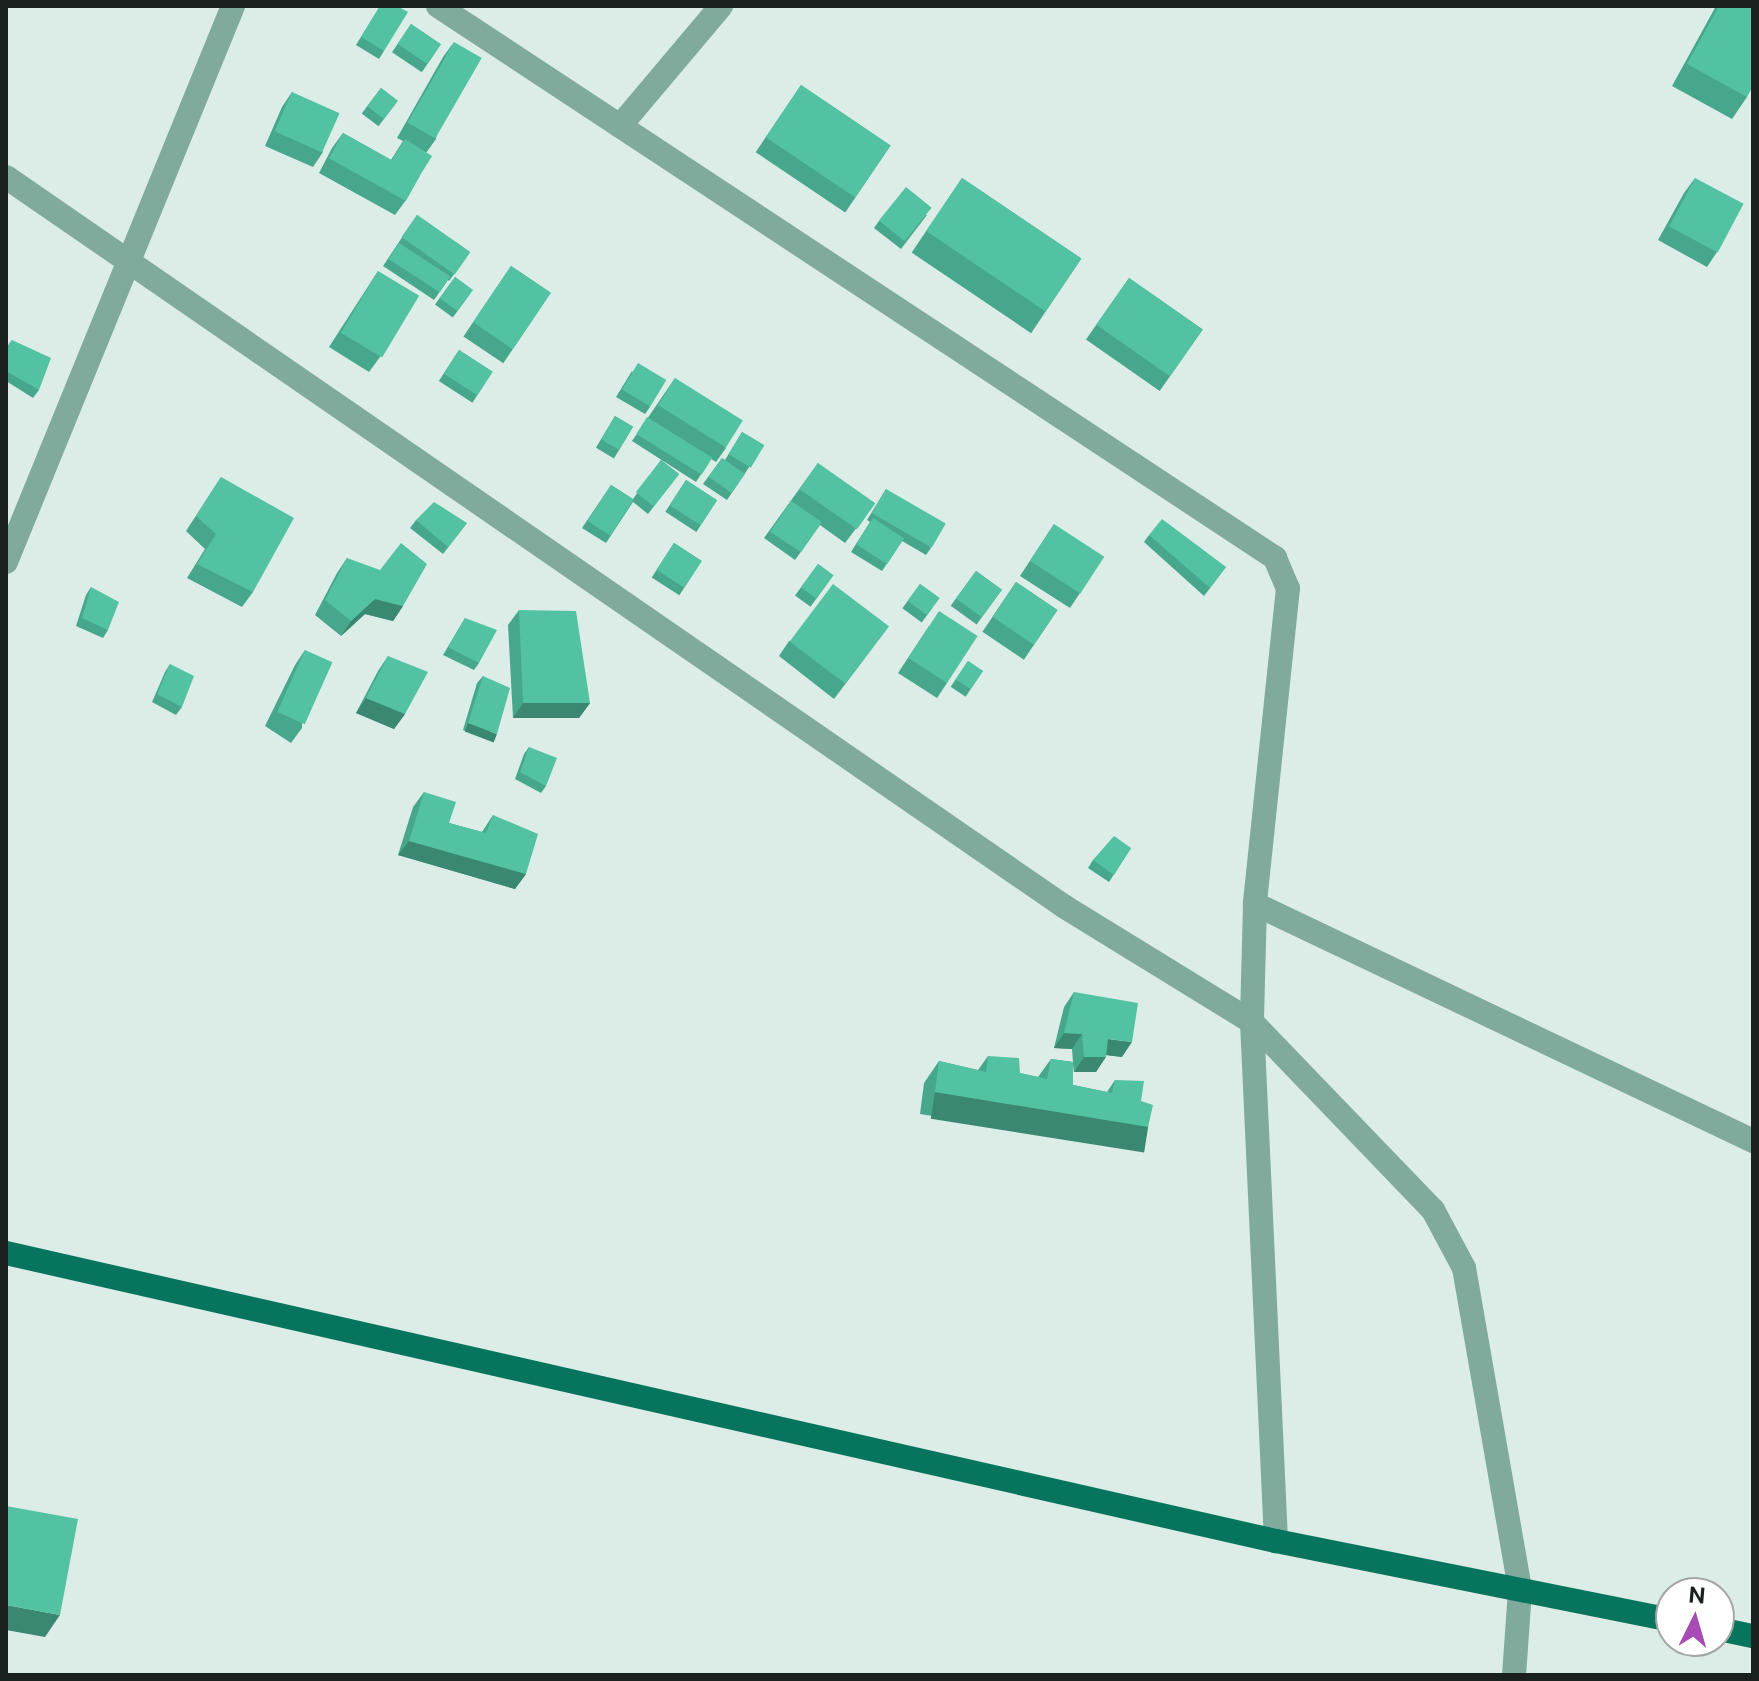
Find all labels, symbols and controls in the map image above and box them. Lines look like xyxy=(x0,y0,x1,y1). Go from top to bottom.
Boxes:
north arrow xyxy=(1655,1577,1735,1657)
text: N xyxy=(1687,1581,1707,1609)

